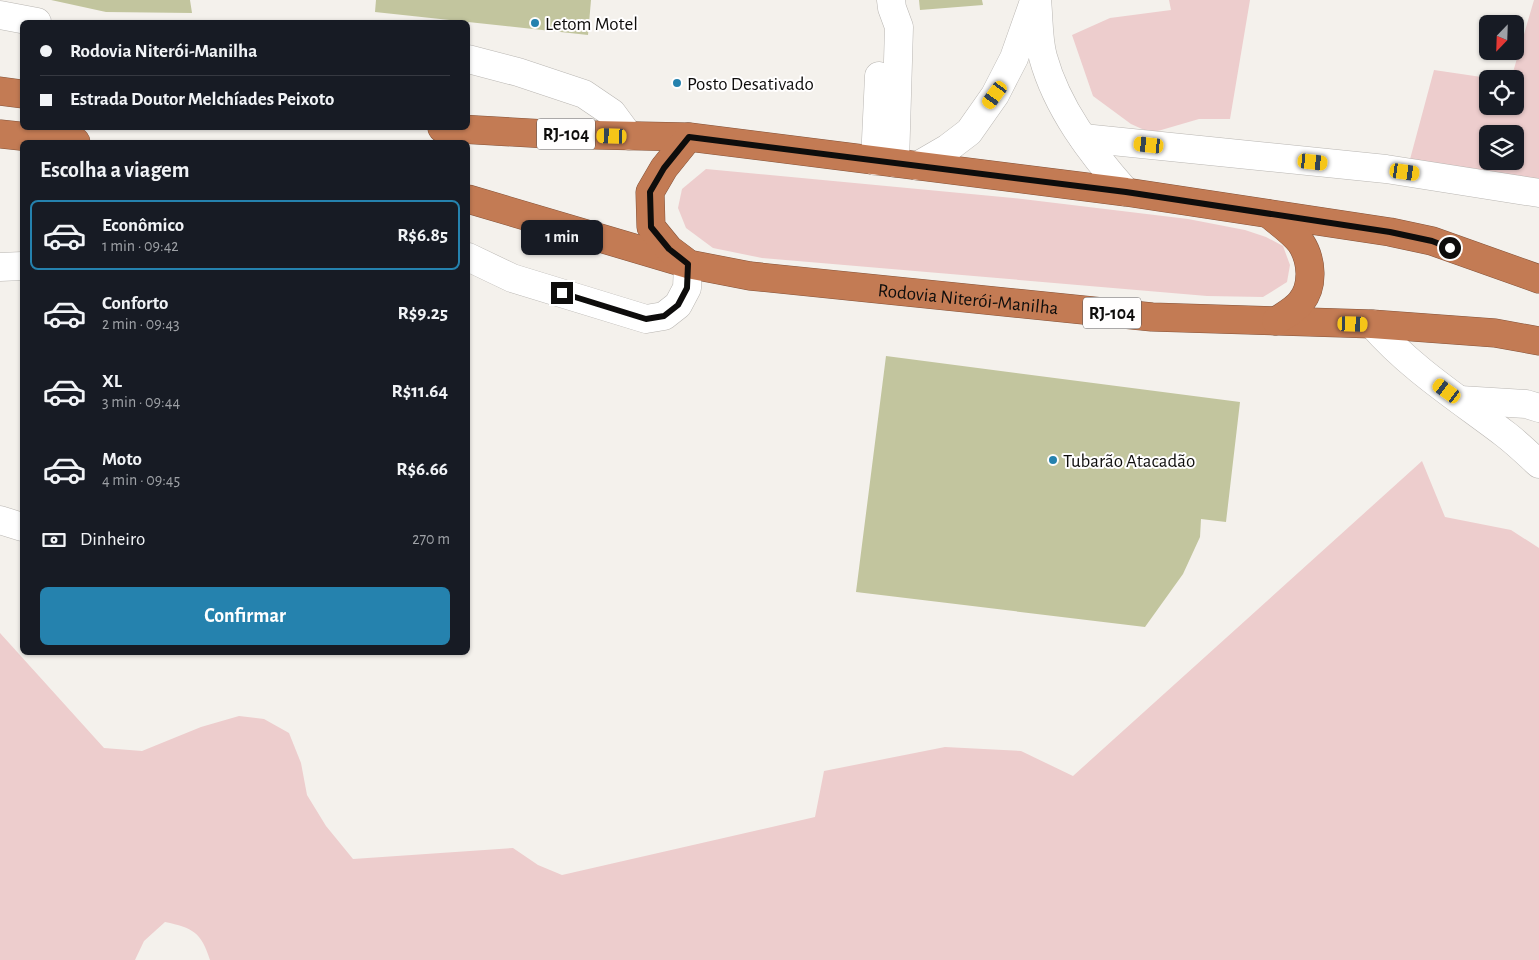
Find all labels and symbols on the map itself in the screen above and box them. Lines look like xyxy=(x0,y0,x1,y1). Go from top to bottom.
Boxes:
place label: Letom Motel xyxy=(545,15,638,34)
north arrow xyxy=(1479,15,1524,60)
marker: Letom Motel xyxy=(529,17,541,29)
place label: Posto Desativado xyxy=(687,75,814,94)
marker: Posto Desativado xyxy=(671,77,683,89)
car xyxy=(980,78,1009,112)
road number: RJ-104 xyxy=(537,118,595,150)
car xyxy=(596,128,627,144)
car xyxy=(1133,136,1164,154)
car xyxy=(1297,153,1328,171)
car xyxy=(1389,162,1420,182)
callout: 1 min xyxy=(521,220,603,256)
route start xyxy=(1439,237,1461,259)
street label: Rodovia Niterói-Manilha xyxy=(877,281,1060,318)
route end xyxy=(551,282,573,304)
road number: RJ-104 xyxy=(1083,298,1141,328)
car xyxy=(1337,316,1368,332)
car xyxy=(1430,376,1463,406)
place label: Tubarão Atacadão xyxy=(1063,452,1195,471)
marker: Tubarão Atacadão xyxy=(1047,454,1059,466)

